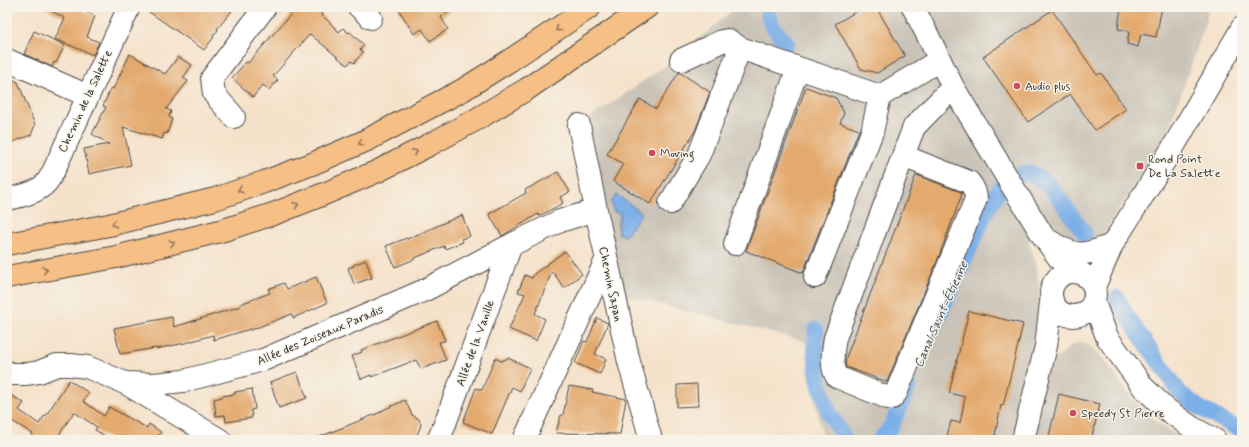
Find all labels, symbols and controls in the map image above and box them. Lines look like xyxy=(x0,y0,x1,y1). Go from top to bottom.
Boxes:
one-way arrow xyxy=(555,24,562,32)
street label: Chemin de la Salette xyxy=(55,47,117,155)
place label: Audio plus xyxy=(1025,79,1071,95)
marker: Audio plus xyxy=(1012,81,1022,91)
one-way arrow xyxy=(357,138,365,146)
place label: Moving xyxy=(660,146,695,163)
marker: Moving xyxy=(647,148,657,158)
one-way arrow xyxy=(411,149,418,157)
place label: Rond Point De La Salette xyxy=(1148,152,1221,182)
marker: Rond Point De La Salette xyxy=(1135,161,1145,171)
one-way arrow xyxy=(237,186,244,194)
one-way arrow xyxy=(293,201,300,209)
one-way arrow xyxy=(111,219,118,228)
one-way arrow xyxy=(169,239,176,248)
street label: Chemin Sapan xyxy=(594,245,626,323)
water label: Canal Saint-Étienne xyxy=(909,257,973,371)
one-way arrow xyxy=(42,266,48,275)
street label: Allée de la Vanille xyxy=(453,298,499,389)
street label: Allée des Zoiseaux Paradis xyxy=(255,302,386,370)
place label: Speedy St Pierre xyxy=(1081,406,1165,422)
marker: Speedy St Pierre xyxy=(1068,408,1078,418)

